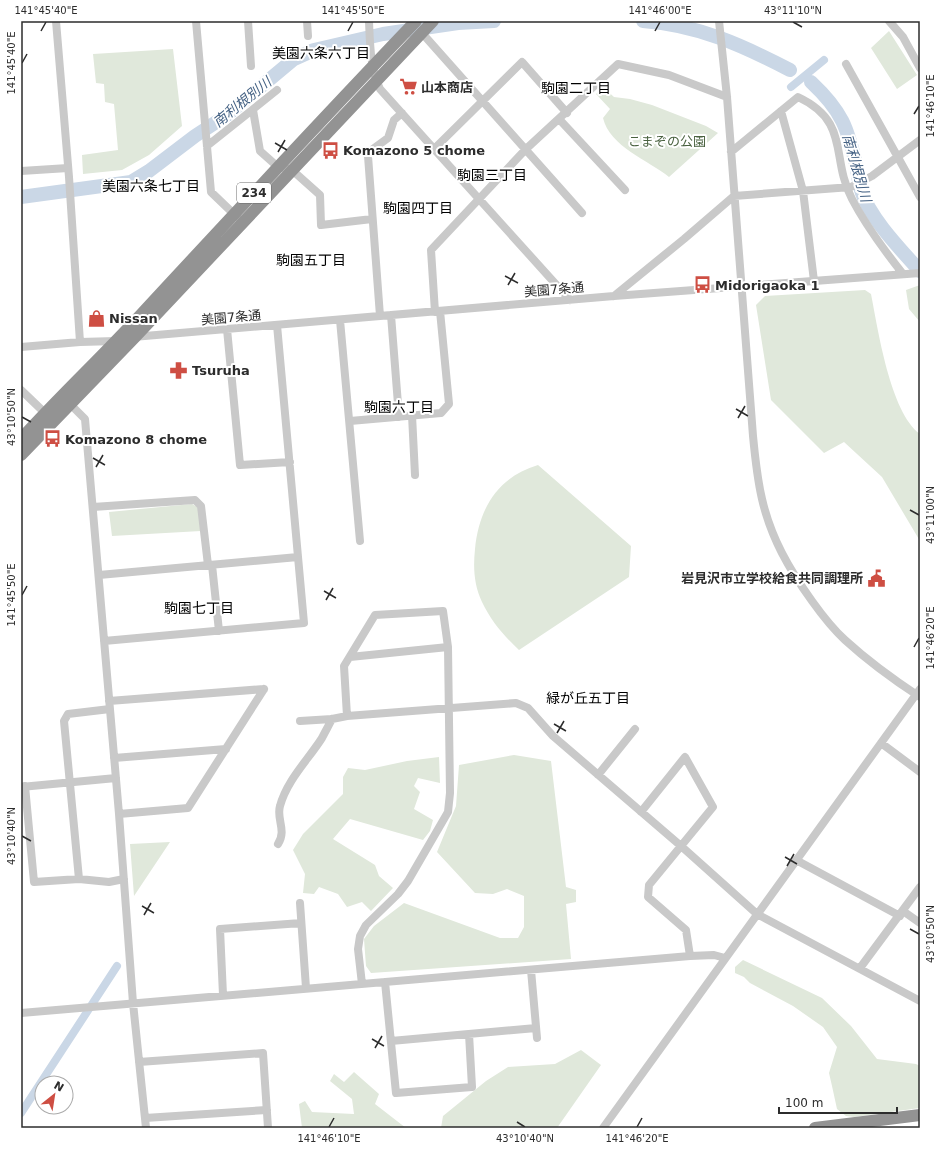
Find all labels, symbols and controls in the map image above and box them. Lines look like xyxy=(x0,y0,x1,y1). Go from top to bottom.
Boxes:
text: 141°45'40"E xyxy=(14,5,78,16)
text: 141°45'50"E xyxy=(321,5,385,16)
text: 141°46'00"E xyxy=(628,5,692,16)
text: 43°11'10"N xyxy=(764,5,822,16)
text: 141°45'40"E xyxy=(6,31,17,95)
district label: 美園六条六丁目 xyxy=(272,45,370,61)
water label: 南利根別川 xyxy=(210,72,276,130)
text: 141°46'10"E xyxy=(925,74,936,138)
supermarket icon: 山本商店 xyxy=(398,77,418,97)
place label: 山本商店 xyxy=(421,80,473,95)
district label: 駒園二丁目 xyxy=(541,80,611,96)
water label: 南利根別川 xyxy=(840,132,875,206)
park label: こまぞの公園 xyxy=(628,134,706,149)
bus stop icon: Komazono 5 chome xyxy=(320,140,340,160)
place label: Komazono 5 chome xyxy=(343,143,485,158)
district label: 駒園三丁目 xyxy=(457,167,527,183)
district label: 美園六条七丁目 xyxy=(102,178,200,194)
road number: 234 xyxy=(237,183,271,203)
district label: 駒園四丁目 xyxy=(383,200,453,216)
district label: 駒園五丁目 xyxy=(276,252,346,268)
bus stop icon: Midorigaoka 1 xyxy=(692,275,712,295)
place label: Midorigaoka 1 xyxy=(715,278,820,293)
street label: 美園7条通 xyxy=(523,279,585,300)
street label: 美園7条通 xyxy=(200,307,262,328)
shop icon: Nissan xyxy=(86,308,106,328)
place label: Nissan xyxy=(109,311,158,326)
pharmacy icon: Tsuruha xyxy=(169,360,189,380)
place label: Tsuruha xyxy=(192,363,250,378)
text: 43°10'50"N xyxy=(6,388,17,446)
district label: 駒園六丁目 xyxy=(364,399,434,415)
bus stop icon: Komazono 8 chome xyxy=(42,429,62,449)
place label: Komazono 8 chome xyxy=(65,432,207,447)
text: 43°11'00"N xyxy=(925,486,936,544)
text: 141°45'50"E xyxy=(6,563,17,627)
public building icon: 岩見沢市立学校給食共同調理所 xyxy=(866,568,886,588)
place label: 岩見沢市立学校給食共同調理所 xyxy=(681,571,863,586)
district label: 駒園七丁目 xyxy=(164,600,234,616)
text: 141°46'20"E xyxy=(925,606,936,670)
district label: 緑が丘五丁目 xyxy=(546,690,630,706)
text: 43°10'40"N xyxy=(6,807,17,865)
text: 43°10'50"N xyxy=(925,905,936,963)
north arrow xyxy=(34,1075,74,1115)
text: N xyxy=(52,1079,66,1095)
scale bar xyxy=(779,1089,897,1115)
text: 100 m xyxy=(785,1096,823,1110)
text: 141°46'10"E xyxy=(297,1133,361,1144)
text: 43°10'40"N xyxy=(496,1133,554,1144)
text: 141°46'20"E xyxy=(605,1133,669,1144)

